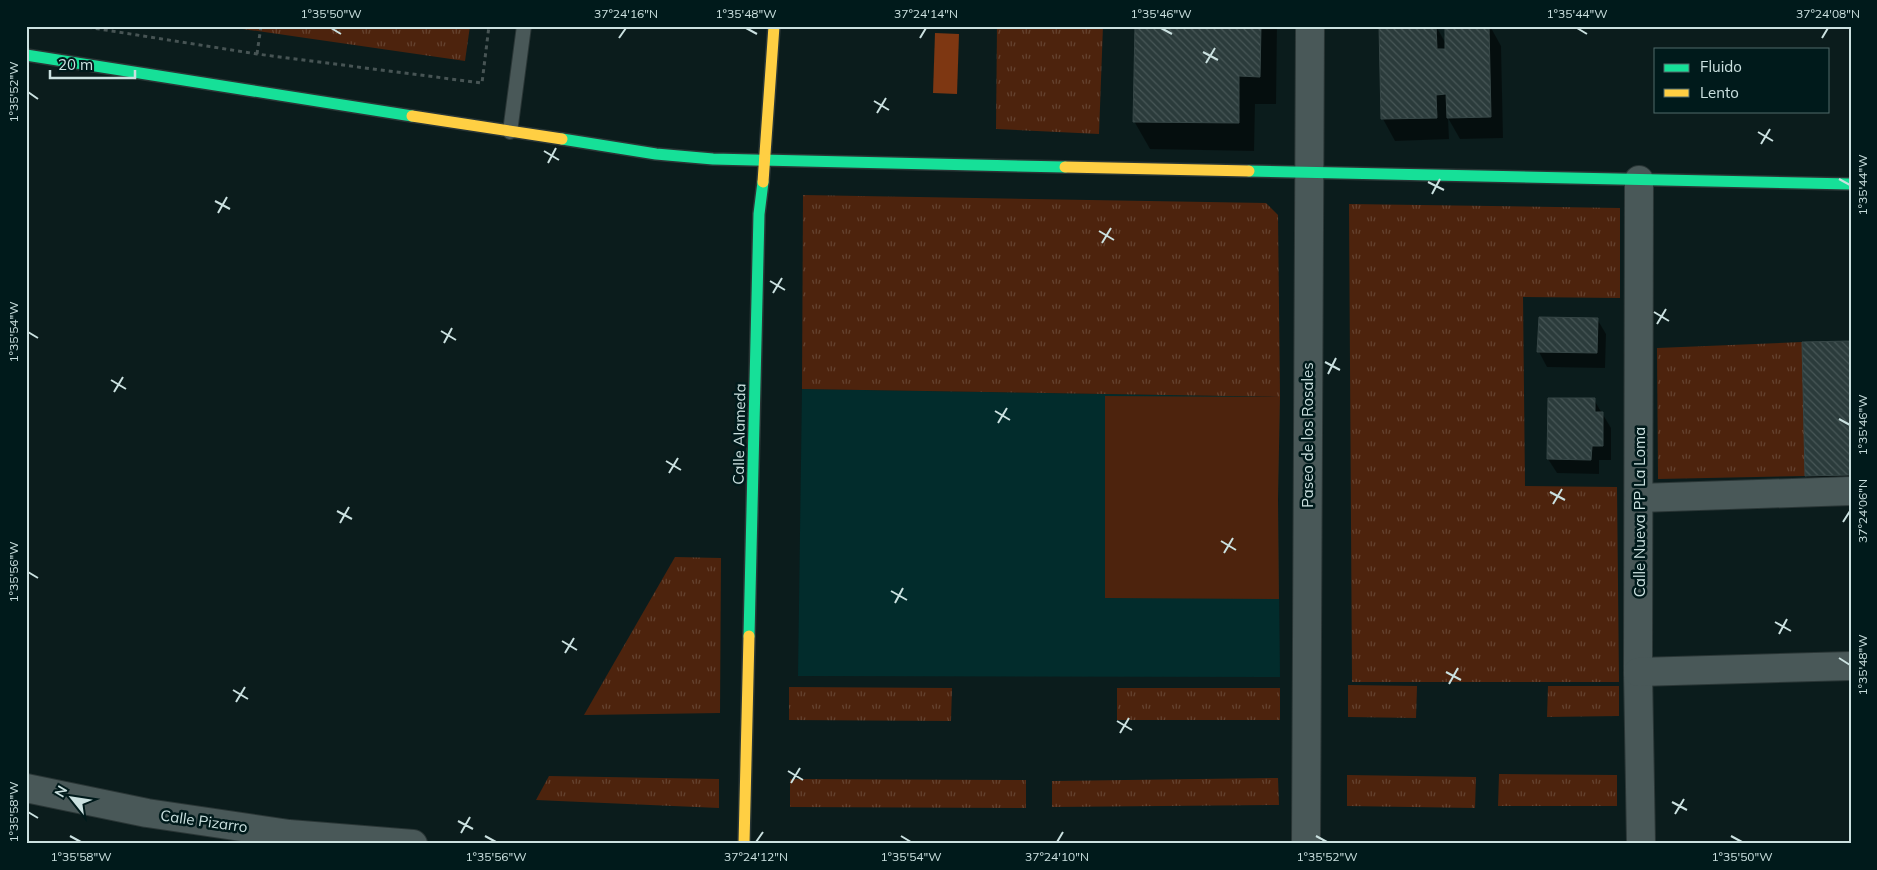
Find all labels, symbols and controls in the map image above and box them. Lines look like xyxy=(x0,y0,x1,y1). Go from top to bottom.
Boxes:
text: 1°35'50"W xyxy=(300,6,362,21)
text: 37°24'16"N xyxy=(594,6,658,21)
text: 1°35'48"W xyxy=(715,6,777,21)
text: 37°24'14"N xyxy=(894,6,958,21)
text: 1°35'46"W xyxy=(1130,6,1192,21)
text: 1°35'44"W xyxy=(1546,6,1608,21)
text: 37°24'08"N xyxy=(1796,6,1860,21)
scale bar xyxy=(50,48,135,80)
legend xyxy=(1654,48,1830,112)
text: 20 m xyxy=(58,55,93,74)
text: Fluido xyxy=(1700,57,1742,76)
text: 1°35'52"W xyxy=(6,61,21,123)
text: Lento xyxy=(1700,83,1739,102)
text: 1°35'44"W xyxy=(1855,154,1870,216)
text: 1°35'54"W xyxy=(6,301,21,363)
street label: Paseo de los Rosales xyxy=(1298,362,1317,508)
street label: Calle Alameda xyxy=(729,383,749,485)
text: 1°35'46"W xyxy=(1855,394,1870,456)
street label: Calle Nueva PP La Loma xyxy=(1630,427,1649,597)
text: 37°24'06"N xyxy=(1855,479,1870,543)
text: 1°35'56"W xyxy=(6,541,21,603)
text: 1°35'48"W xyxy=(1855,634,1870,696)
north arrow xyxy=(48,772,98,822)
text: 1°35'58"W xyxy=(6,781,21,843)
text: N xyxy=(50,782,71,801)
street label: Calle Pizarro xyxy=(159,805,249,837)
text: 1°35'58"W xyxy=(50,849,112,864)
text: 1°35'56"W xyxy=(465,849,527,864)
text: 37°24'12"N xyxy=(724,849,788,864)
text: 1°35'54"W xyxy=(880,849,942,864)
text: 37°24'10"N xyxy=(1025,849,1089,864)
text: 1°35'52"W xyxy=(1296,849,1358,864)
text: 1°35'50"W xyxy=(1711,849,1773,864)

